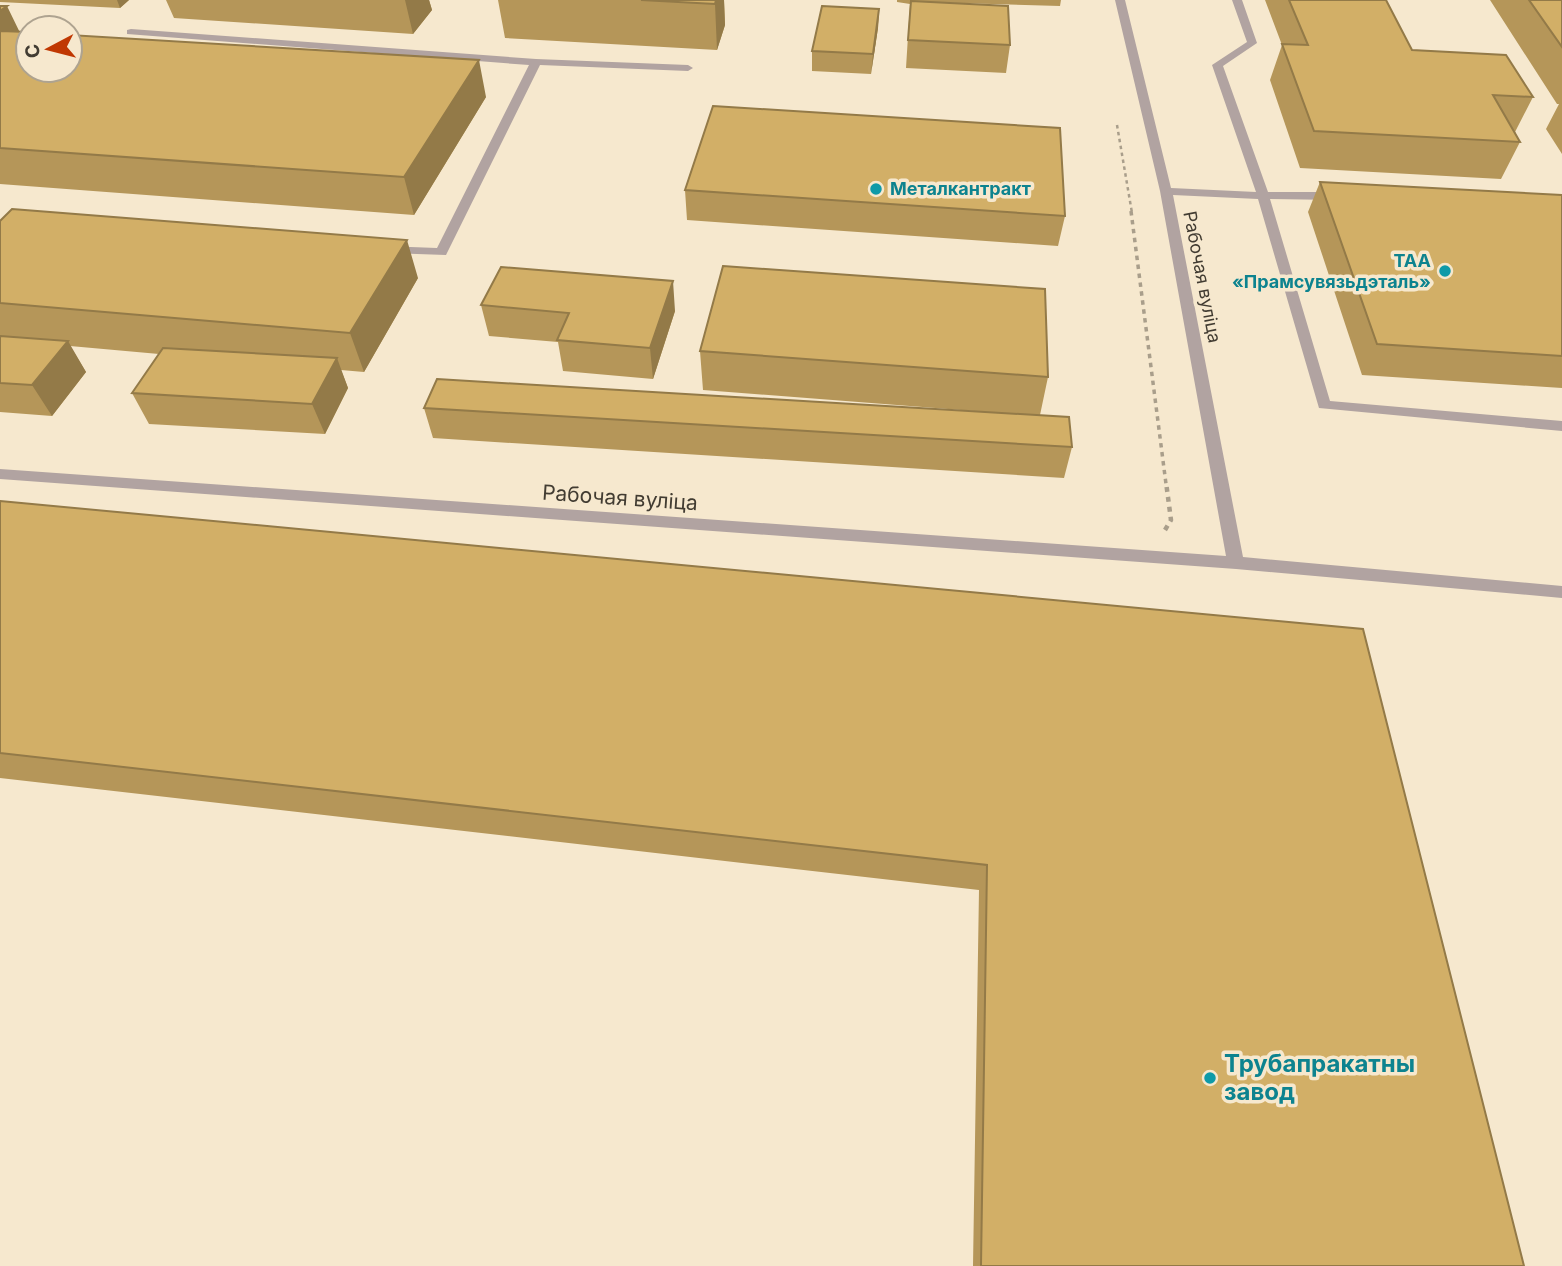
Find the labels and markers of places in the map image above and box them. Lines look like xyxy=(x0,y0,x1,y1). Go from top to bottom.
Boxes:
place label: Металкантракт xyxy=(890,178,1031,199)
marker: Металкантракт xyxy=(868,181,884,197)
place label: ТАА «Прамсувязьдэталь» xyxy=(1232,250,1431,292)
marker: ТАА «Прамсувязьдэталь» xyxy=(1437,263,1453,279)
place label: Трубапракатны завод xyxy=(1224,1049,1415,1106)
marker: Трубапракатны завод xyxy=(1202,1070,1218,1086)

